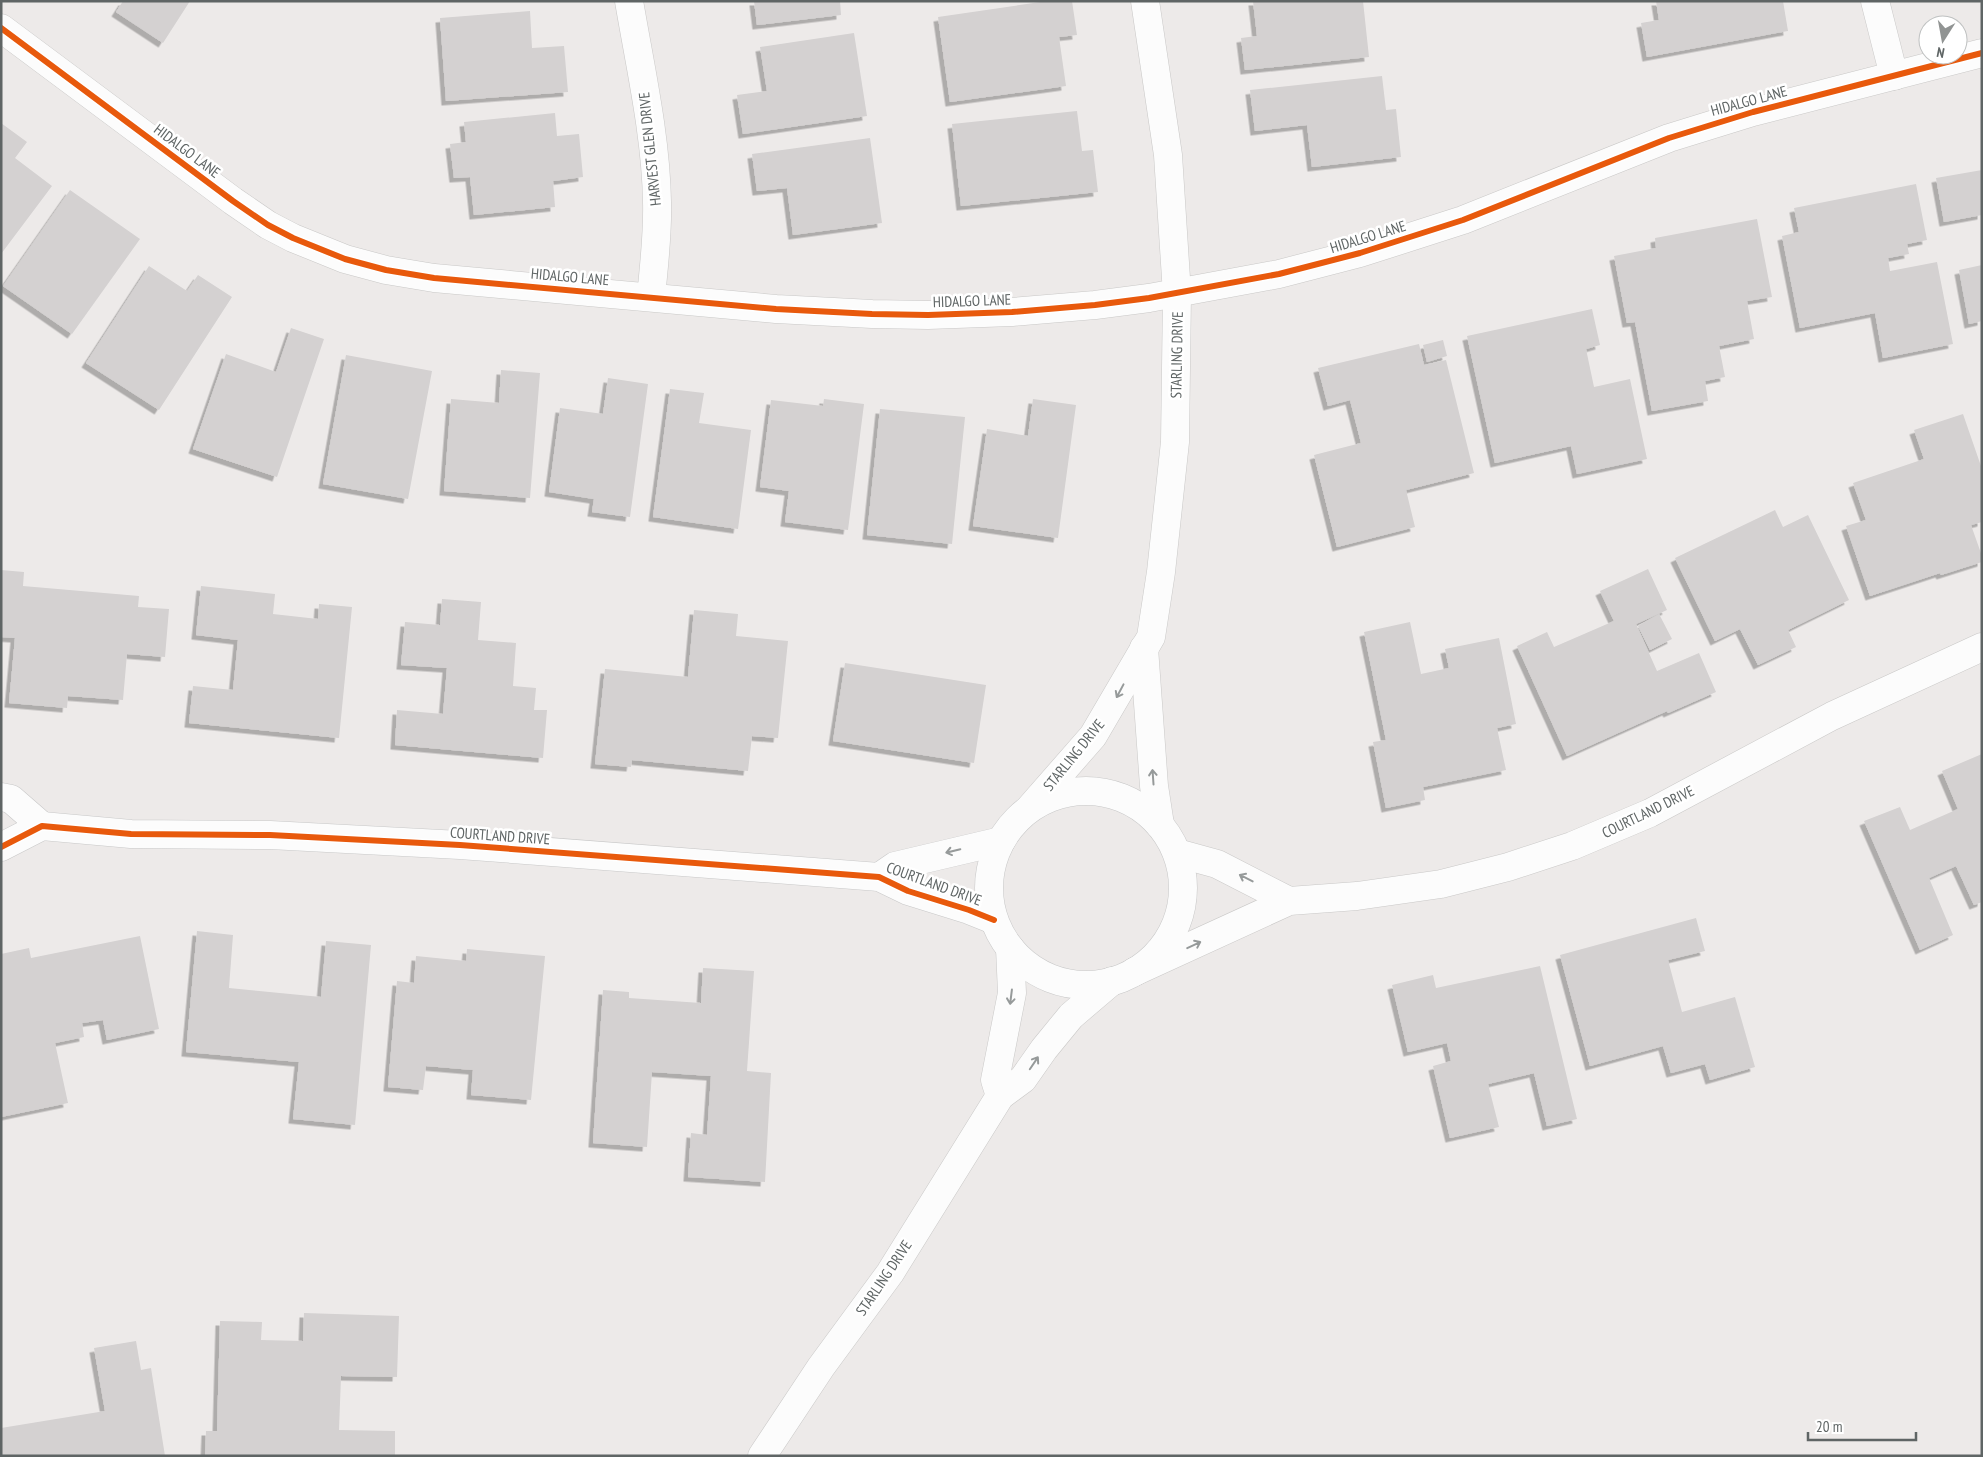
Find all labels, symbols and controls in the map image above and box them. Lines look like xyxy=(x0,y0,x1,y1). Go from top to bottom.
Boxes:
north arrow xyxy=(1918,15,1968,65)
text: N xyxy=(1935,43,1946,62)
street label: HIDALGO LANE xyxy=(1709,81,1789,120)
street label: HARVEST GLEN DRIVE xyxy=(634,91,665,207)
street label: HIDALGO LANE xyxy=(150,119,224,182)
street label: HIDALGO LANE xyxy=(1328,216,1408,257)
street label: HIDALGO LANE xyxy=(530,264,610,289)
street label: HIDALGO LANE xyxy=(933,290,1011,311)
street label: STARLING DRIVE xyxy=(1166,311,1187,399)
one-way arrow xyxy=(1115,683,1125,698)
street label: STARLING DRIVE xyxy=(1039,715,1108,794)
one-way arrow xyxy=(1149,769,1158,785)
street label: COURTLAND DRIVE xyxy=(1599,781,1697,842)
street label: COURTLAND DRIVE xyxy=(449,823,551,848)
one-way arrow xyxy=(946,847,962,856)
street label: COURTLAND DRIVE xyxy=(884,857,985,910)
one-way arrow xyxy=(1238,873,1253,883)
one-way arrow xyxy=(1187,939,1202,949)
one-way arrow xyxy=(1006,988,1016,1004)
one-way arrow xyxy=(1029,1056,1039,1070)
street label: STARLING DRIVE xyxy=(851,1236,916,1319)
scale bar xyxy=(1808,1410,1916,1442)
text: 20 m xyxy=(1816,1417,1842,1436)

